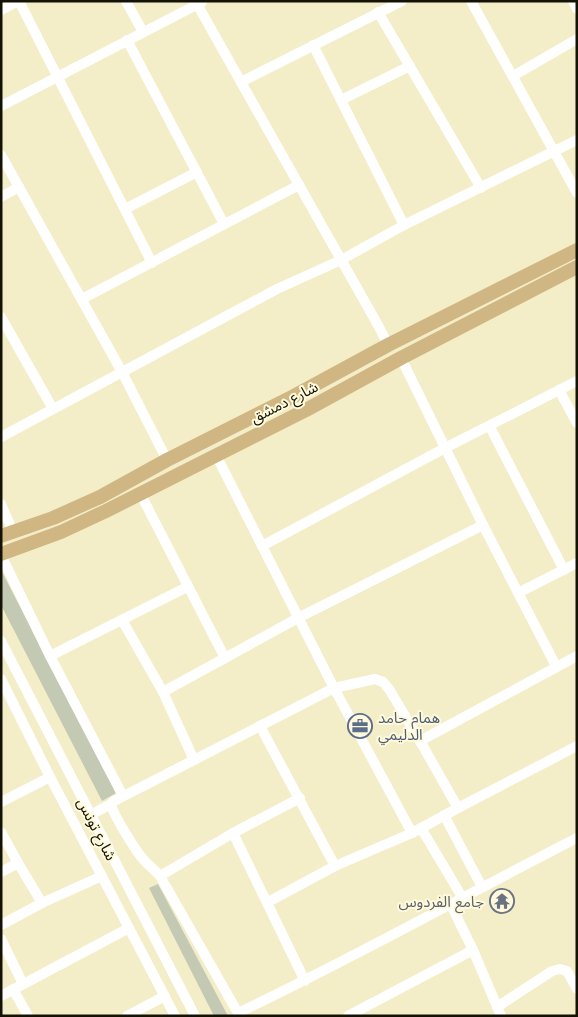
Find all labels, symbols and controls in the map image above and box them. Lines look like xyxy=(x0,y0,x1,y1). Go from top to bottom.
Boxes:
street label: شارع دمشق xyxy=(247,378,323,430)
place label: همام حامد الدليمي xyxy=(378,709,440,746)
office icon: همام حامد الدليمي xyxy=(347,713,373,739)
street label: شارع تونس xyxy=(70,795,120,865)
temple icon: جامع الفردوس xyxy=(489,888,515,914)
place label: جامع الفردوس xyxy=(398,893,484,914)

